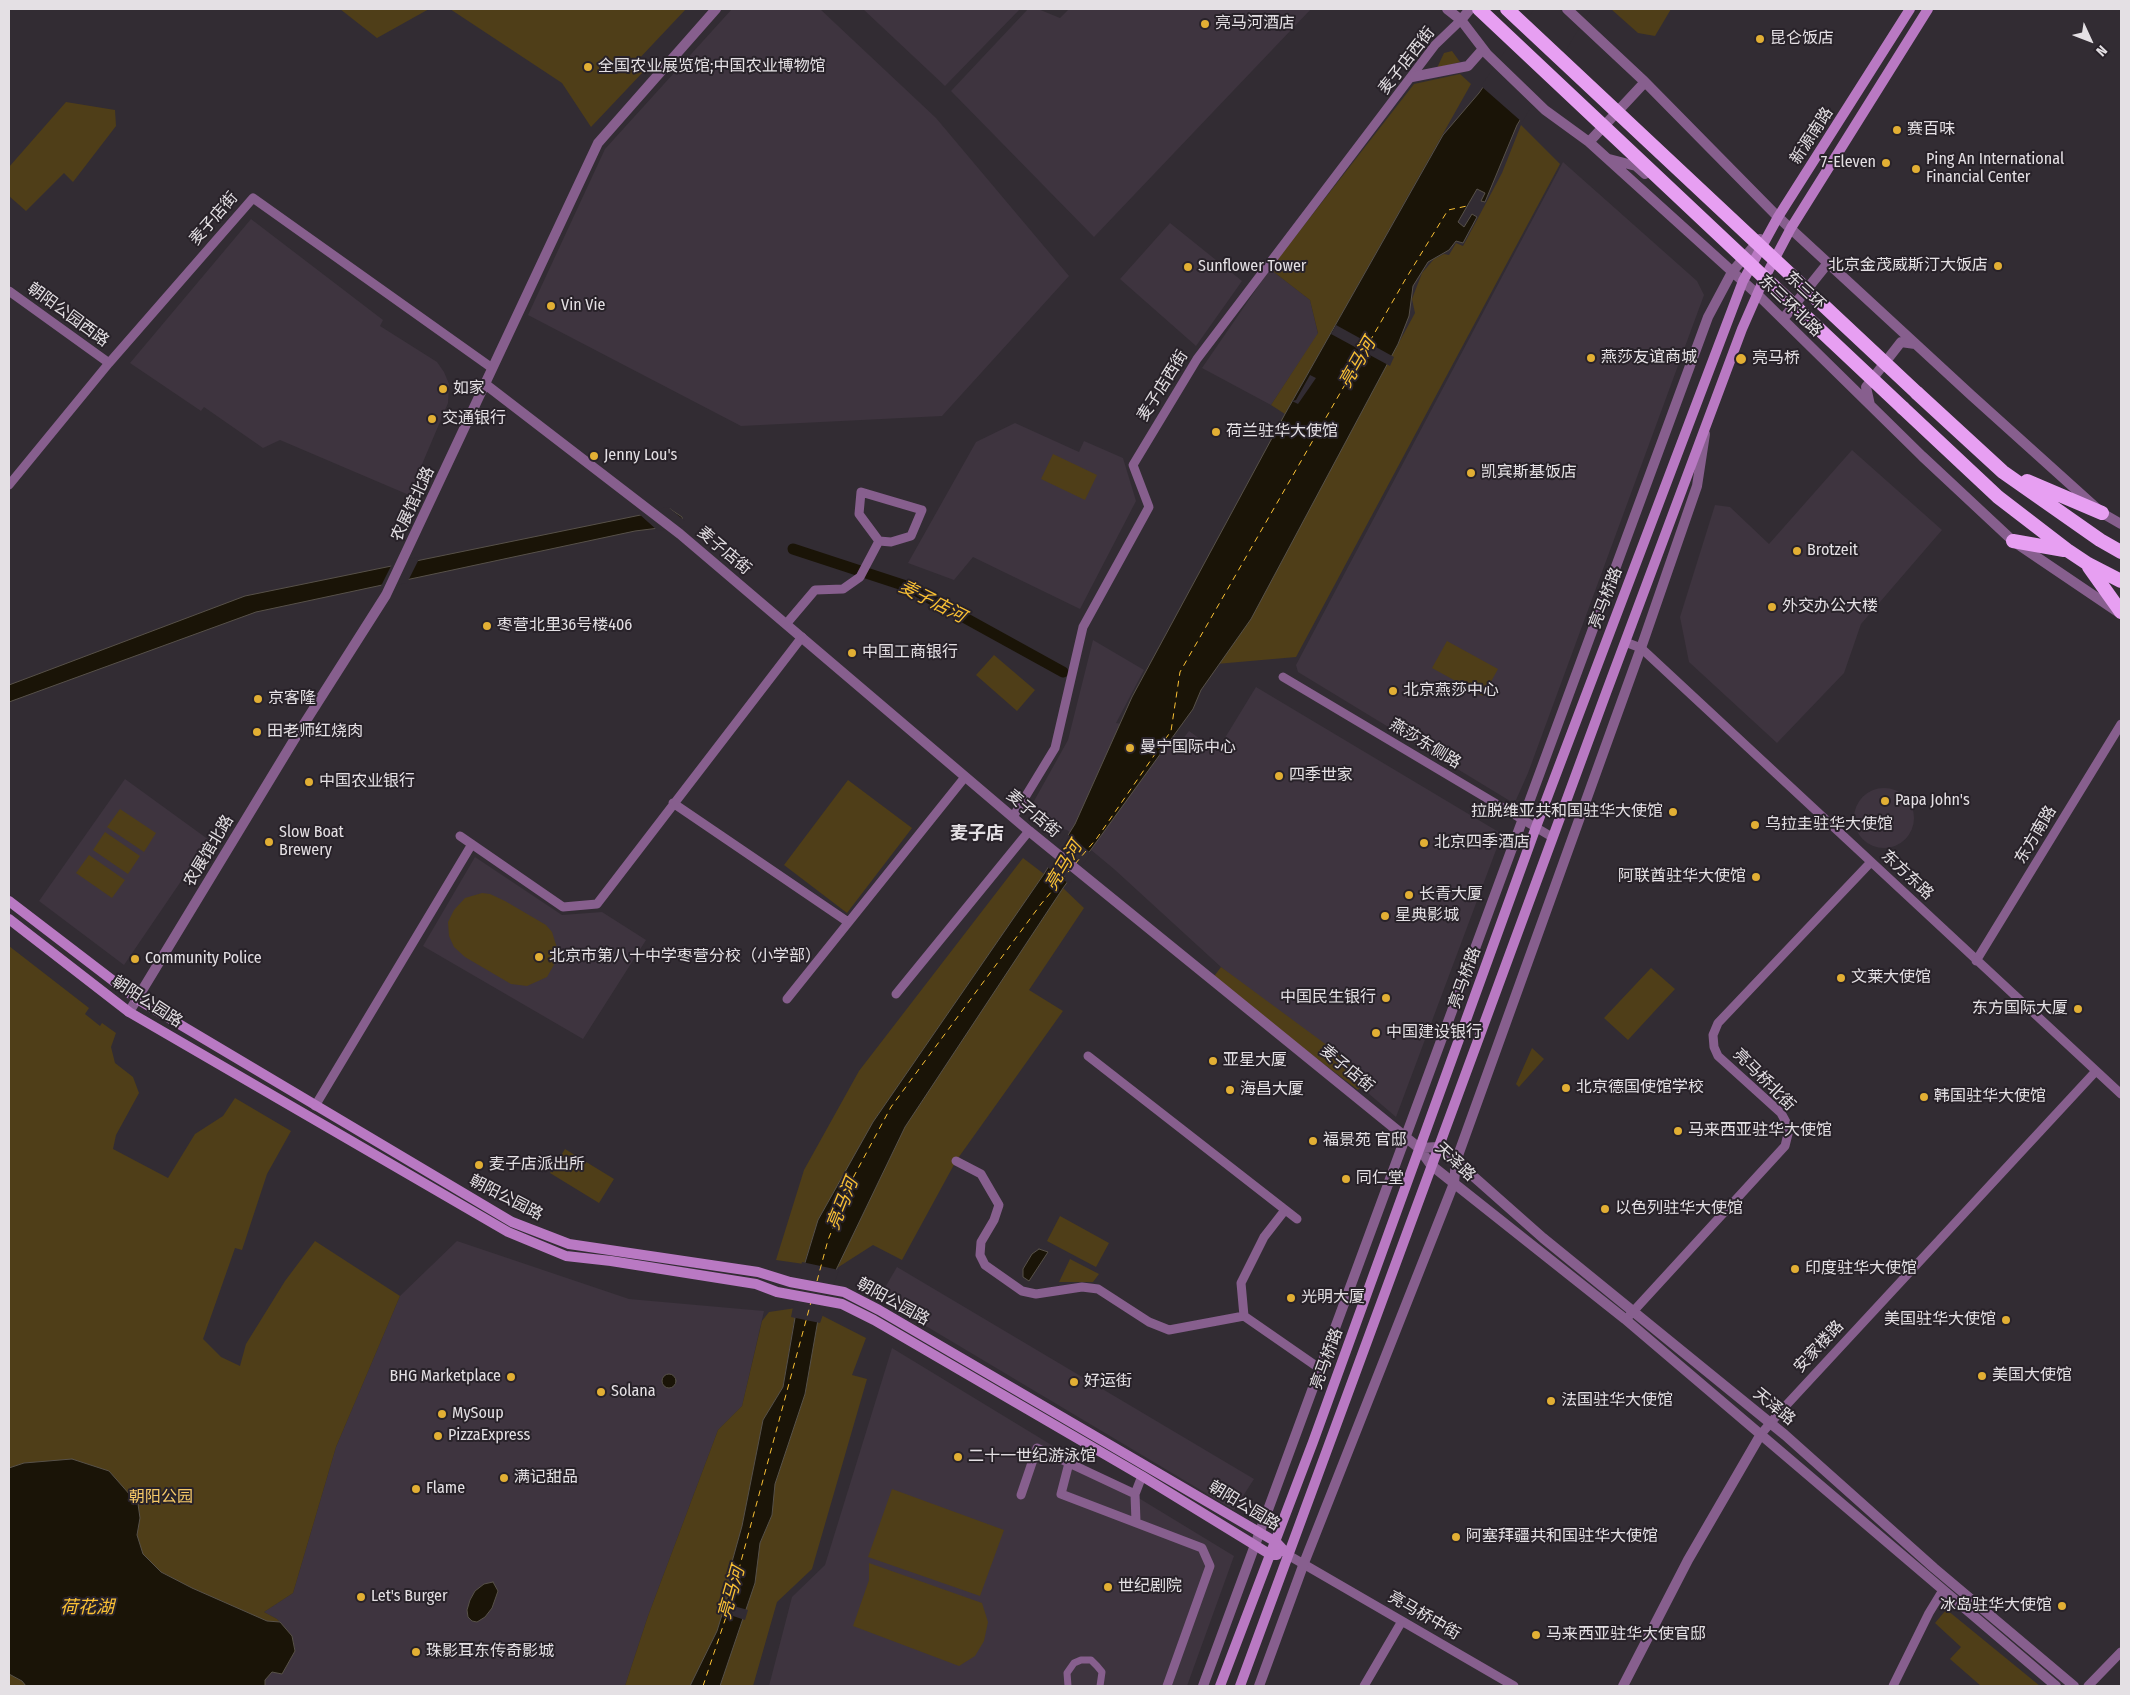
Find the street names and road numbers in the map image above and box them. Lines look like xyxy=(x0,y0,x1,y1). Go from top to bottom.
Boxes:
street label: 麦子店西街 xyxy=(1375,24,1439,98)
street label: 新源南路 xyxy=(1787,104,1837,168)
street label: 麦子店街 xyxy=(186,189,242,249)
street label: 东三环 xyxy=(1781,268,1829,314)
street label: 东三环北路 xyxy=(1755,271,1825,341)
street label: 朝阳公园西路 xyxy=(24,279,112,351)
street label: 麦子店西街 xyxy=(1134,347,1192,425)
street label: 农展馆北路 xyxy=(387,464,439,544)
street label: 麦子店街 xyxy=(693,523,755,579)
street label: 亮马桥路 xyxy=(1586,565,1626,631)
street label: 燕莎东侧路 xyxy=(1386,715,1464,773)
street label: 麦子店街 xyxy=(1002,786,1064,842)
street label: 东方南路 xyxy=(2011,803,2061,867)
street label: 农展馆北路 xyxy=(180,812,238,890)
street label: 东方东路 xyxy=(1877,846,1937,904)
street label: 亮马桥路 xyxy=(1445,945,1485,1011)
street label: 朝阳公园路 xyxy=(108,972,186,1032)
street label: 麦子店街 xyxy=(1316,1041,1378,1097)
street label: 亮马桥北街 xyxy=(1729,1045,1799,1115)
street label: 天泽路 xyxy=(1431,1139,1479,1185)
street label: 朝阳公园路 xyxy=(466,1171,546,1225)
street label: 朝阳公园路 xyxy=(853,1274,933,1330)
street label: 安家楼路 xyxy=(1790,1317,1848,1377)
street label: 亮马桥路 xyxy=(1307,1326,1347,1392)
street label: 天泽路 xyxy=(1749,1384,1799,1430)
street label: 朝阳公园路 xyxy=(1205,1477,1283,1535)
street label: 亮马桥中街 xyxy=(1385,1588,1463,1644)

